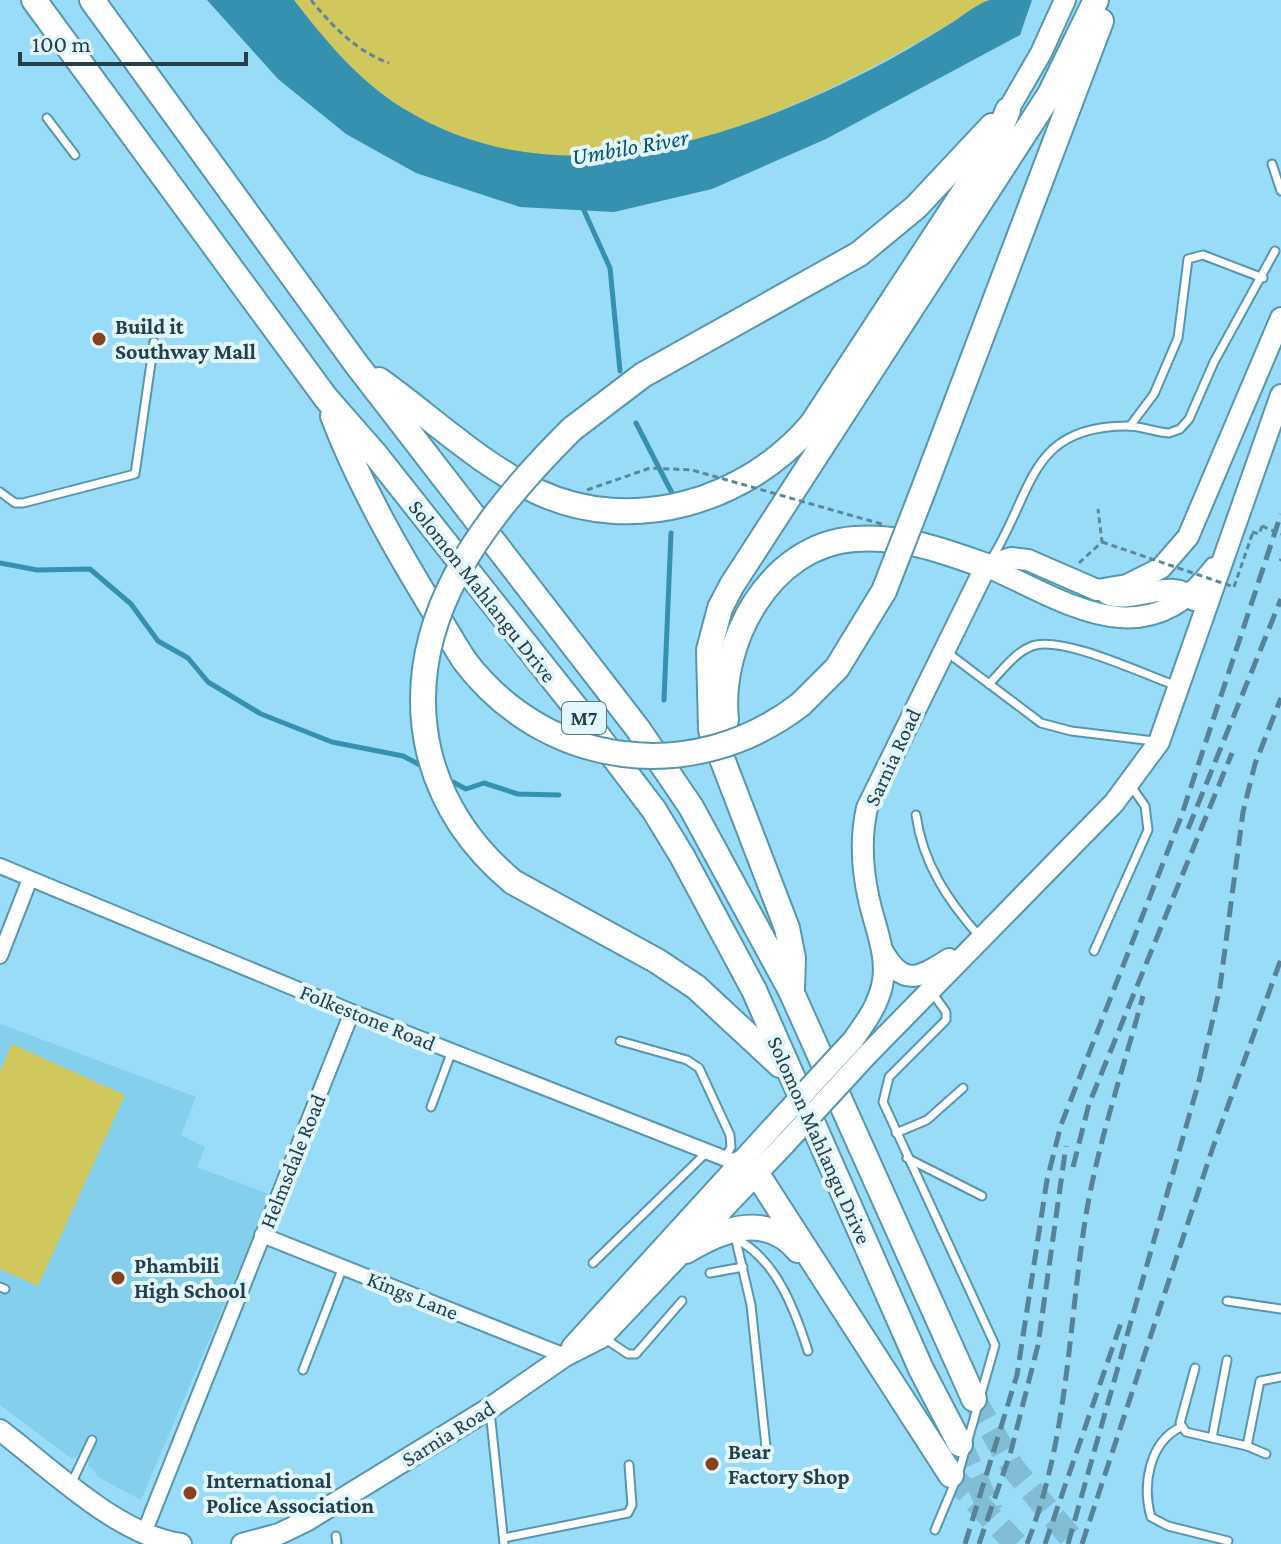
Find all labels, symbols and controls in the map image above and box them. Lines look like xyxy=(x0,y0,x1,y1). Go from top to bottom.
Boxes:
scale bar xyxy=(20,16,246,66)
text: 100 m xyxy=(32,30,91,57)
water label: Umbilo River xyxy=(570,123,691,170)
place label: Build it Southway Mall xyxy=(115,314,256,364)
marker: Build it Southway Mall xyxy=(90,330,108,348)
street label: Solomon Mahlangu Drive xyxy=(404,495,562,688)
road number: M7 xyxy=(562,702,606,734)
street label: Sarnia Road xyxy=(859,704,926,810)
street label: Folkestone Road xyxy=(296,979,440,1056)
street label: Solomon Mahlangu Drive xyxy=(762,1032,877,1248)
street label: Helmsdale Road xyxy=(254,1090,331,1232)
place label: Phambili High School xyxy=(134,1253,247,1303)
street label: Kings Lane xyxy=(364,1266,462,1325)
marker: Phambili High School xyxy=(109,1269,127,1287)
street label: Sarnia Road xyxy=(397,1395,500,1472)
place label: Bear Factory Shop xyxy=(728,1439,850,1489)
marker: Bear Factory Shop xyxy=(703,1455,721,1473)
place label: International Police Association xyxy=(206,1468,374,1518)
marker: International Police Association xyxy=(181,1484,199,1502)

